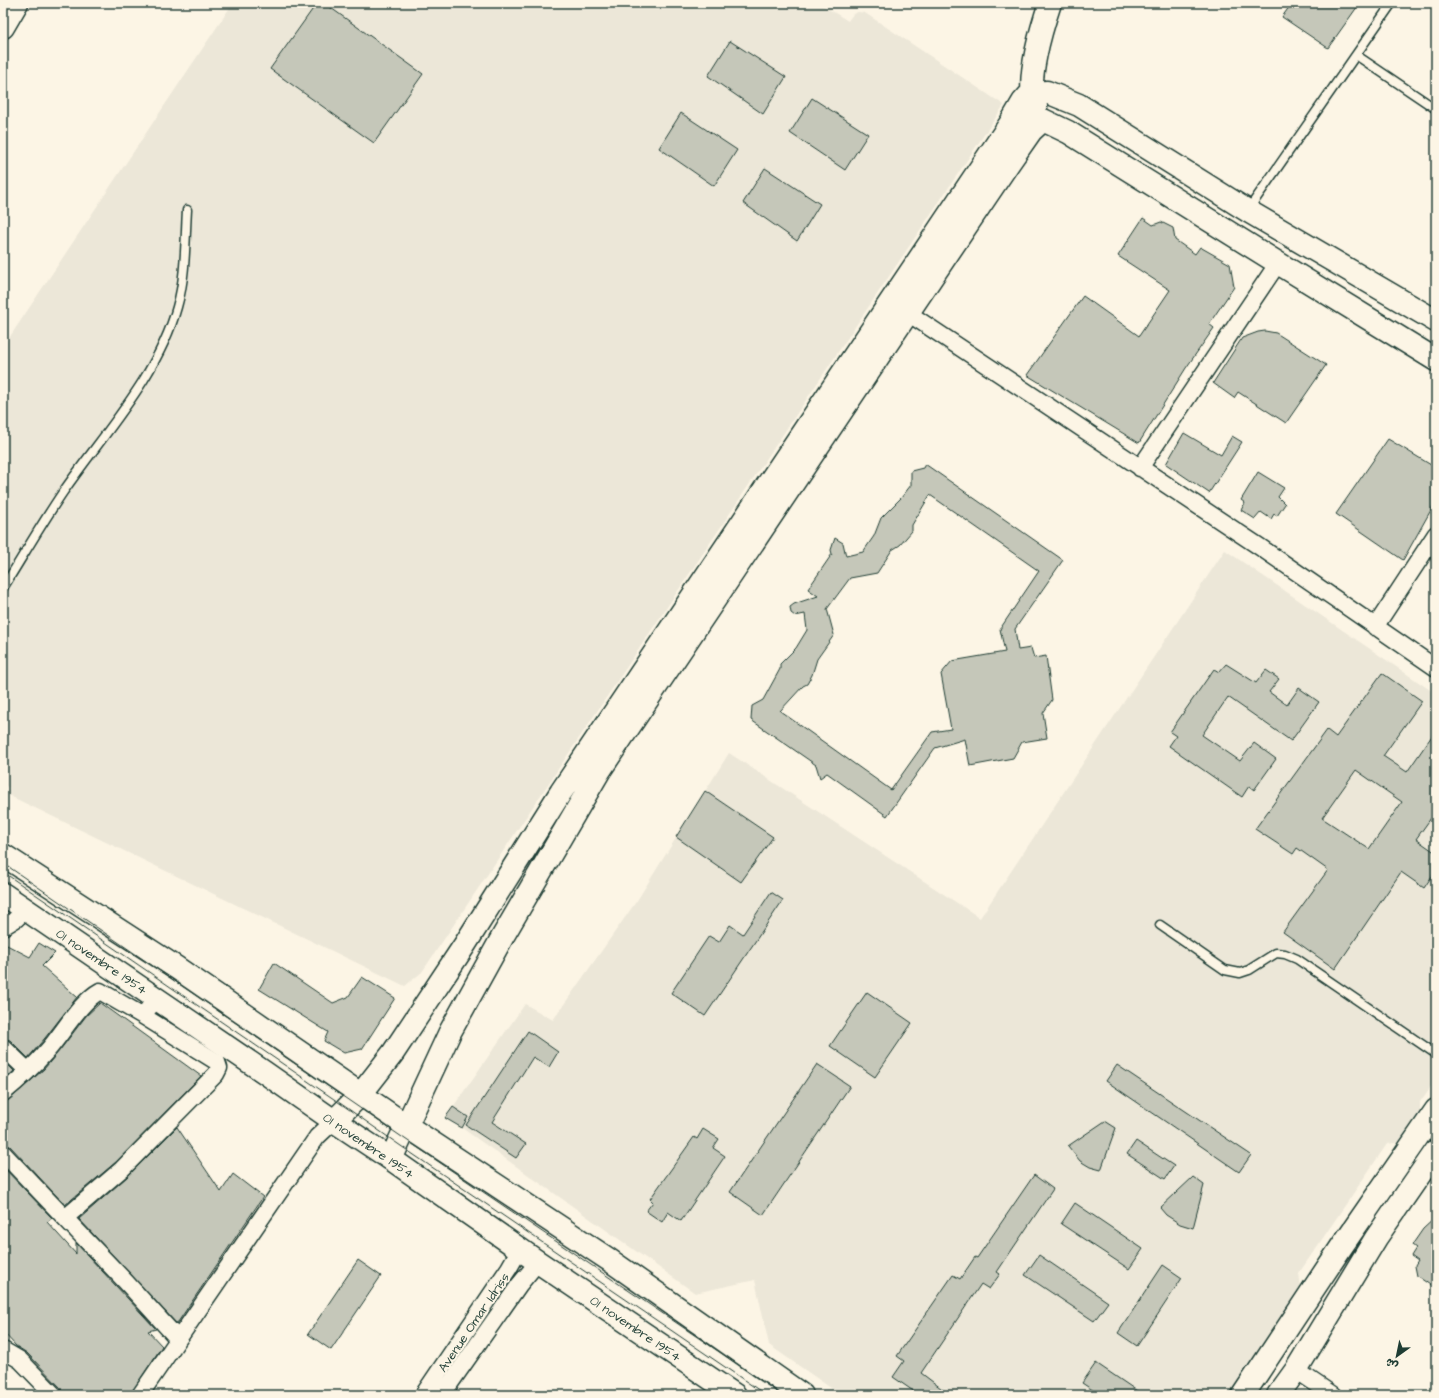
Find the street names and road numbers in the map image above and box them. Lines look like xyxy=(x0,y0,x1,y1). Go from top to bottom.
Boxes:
street label: 01 novembre 1954 xyxy=(52,925,151,999)
street label: 01 novembre 1954 xyxy=(319,1109,418,1183)
street label: Avenue Omar Idriss xyxy=(434,1269,514,1376)
street label: 01 novembre 1954 xyxy=(586,1292,685,1366)

